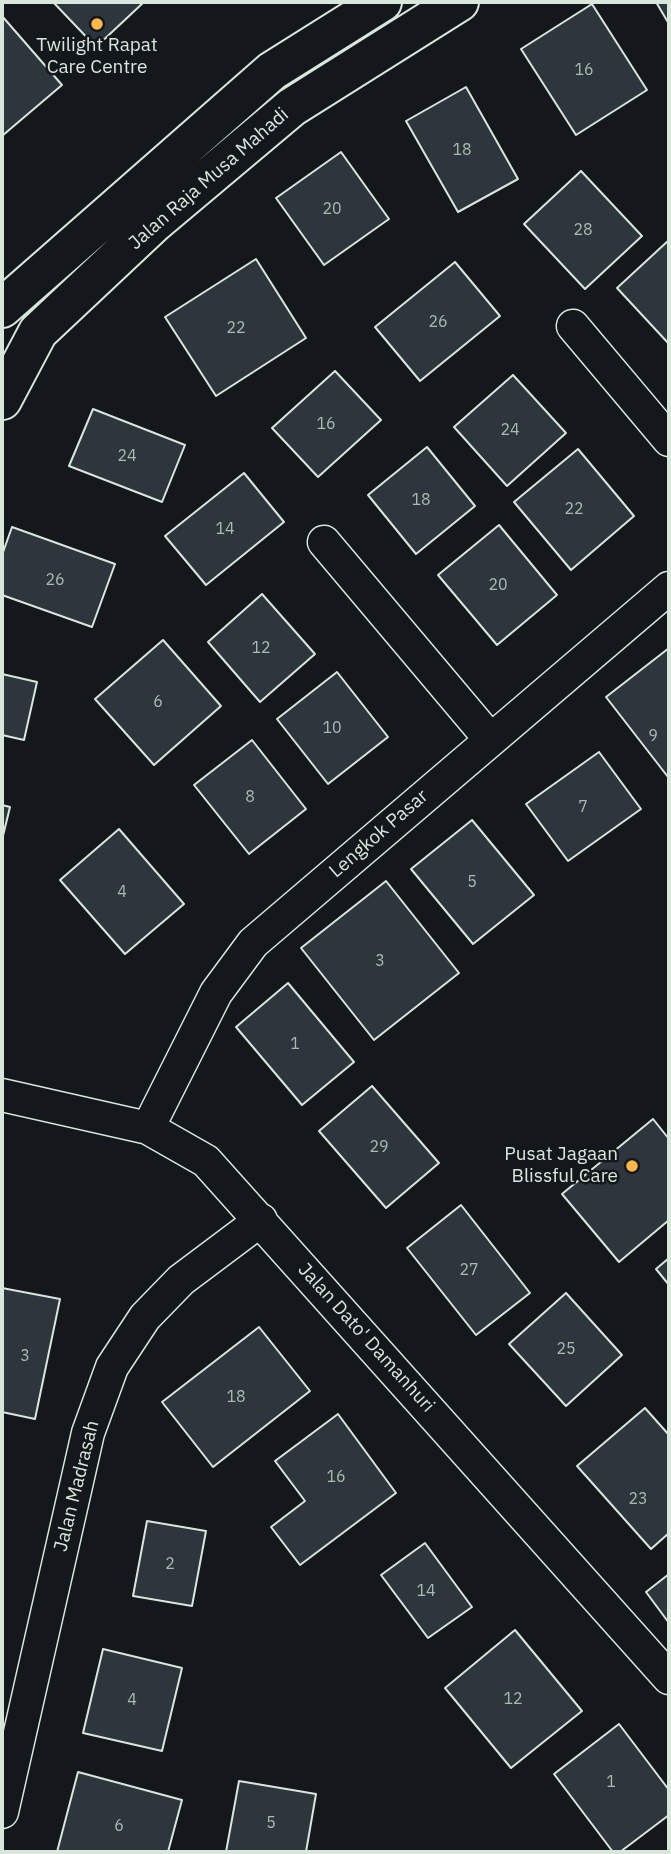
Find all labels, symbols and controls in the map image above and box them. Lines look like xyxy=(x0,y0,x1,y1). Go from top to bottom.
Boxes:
marker: Twilight Rapat Care Centre xyxy=(89,16,105,32)
place label: Twilight Rapat Care Centre xyxy=(36,35,158,79)
house number: 16 xyxy=(574,60,594,80)
street label: Jalan Raja Musa Mahadi xyxy=(124,103,294,255)
house number: 18 xyxy=(452,140,472,160)
house number: 20 xyxy=(322,199,342,219)
house number: 28 xyxy=(573,220,593,240)
house number: 26 xyxy=(428,312,448,332)
house number: 22 xyxy=(226,318,246,338)
house number: 16 xyxy=(316,414,336,434)
house number: 24 xyxy=(500,420,520,440)
house number: 24 xyxy=(117,446,137,466)
house number: 18 xyxy=(411,490,431,510)
house number: 22 xyxy=(564,499,584,519)
house number: 14 xyxy=(215,519,235,539)
house number: 26 xyxy=(45,570,65,590)
house number: 20 xyxy=(488,575,508,595)
house number: 12 xyxy=(251,638,271,658)
house number: 6 xyxy=(153,692,163,712)
house number: 10 xyxy=(322,718,342,738)
house number: 9 xyxy=(648,726,658,746)
street label: Lengkok Pasar xyxy=(325,785,433,883)
house number: 8 xyxy=(245,787,255,807)
house number: 7 xyxy=(578,797,588,817)
house number: 5 xyxy=(467,872,477,892)
house number: 4 xyxy=(117,882,127,902)
house number: 3 xyxy=(375,951,385,971)
house number: 1 xyxy=(290,1034,300,1054)
house number: 29 xyxy=(369,1137,389,1157)
place label: Pusat Jagaan Blissful Care xyxy=(504,1144,618,1188)
marker: Pusat Jagaan Blissful Care xyxy=(624,1158,640,1174)
street label: Jalan Dato' Damanhuri xyxy=(293,1259,439,1417)
house number: 27 xyxy=(459,1260,479,1280)
house number: 25 xyxy=(556,1339,576,1359)
house number: 3 xyxy=(20,1346,30,1366)
house number: 18 xyxy=(226,1387,246,1407)
street label: Jalan Madrasah xyxy=(50,1418,104,1554)
house number: 16 xyxy=(326,1467,346,1487)
house number: 23 xyxy=(628,1489,648,1509)
house number: 2 xyxy=(165,1554,175,1574)
house number: 14 xyxy=(416,1581,436,1601)
house number: 12 xyxy=(503,1689,523,1709)
house number: 4 xyxy=(127,1690,137,1710)
house number: 1 xyxy=(606,1772,616,1792)
house number: 5 xyxy=(266,1813,276,1833)
house number: 6 xyxy=(114,1816,124,1836)

